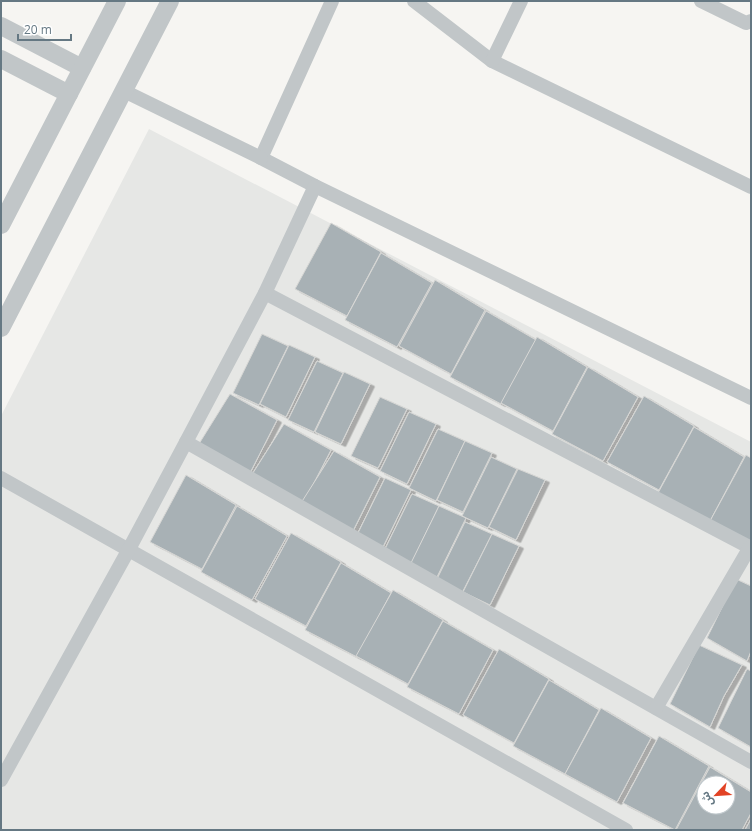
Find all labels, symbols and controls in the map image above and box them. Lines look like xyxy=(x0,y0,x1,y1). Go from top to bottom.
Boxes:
scale bar xyxy=(18,16,71,42)
text: 20 m xyxy=(24,21,52,38)
north arrow xyxy=(696,775,736,815)
text: ش xyxy=(697,789,716,809)

